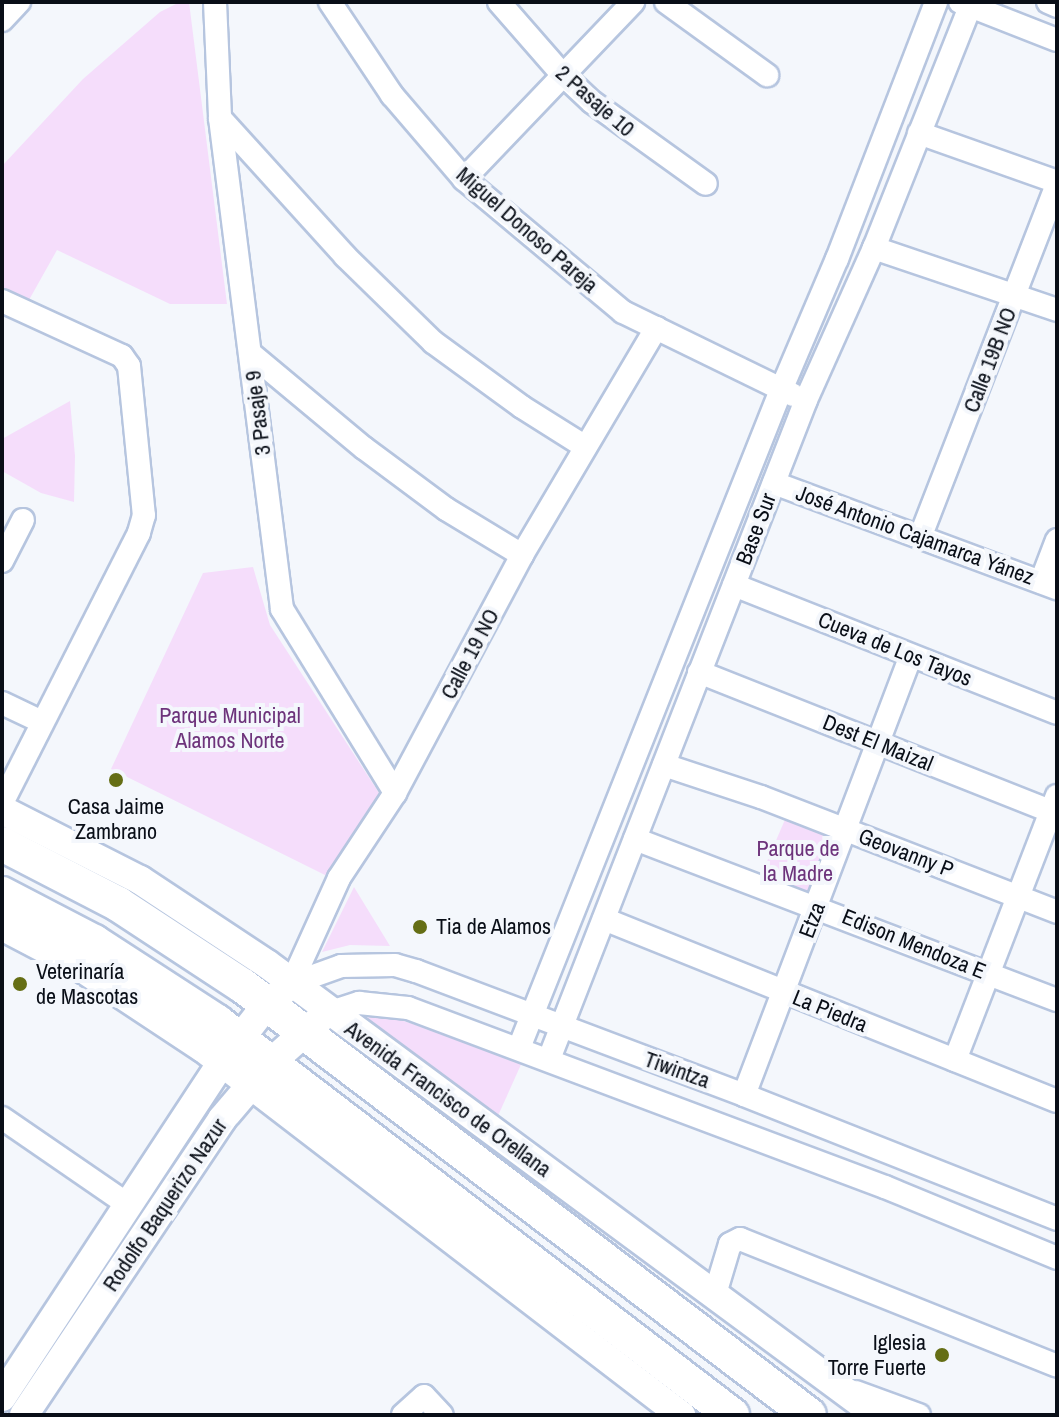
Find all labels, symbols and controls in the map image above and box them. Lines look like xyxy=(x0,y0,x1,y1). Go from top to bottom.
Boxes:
street label: 2 Pasaje 10 xyxy=(550,60,640,142)
street label: Miguel Donoso Pareja xyxy=(451,161,603,299)
street label: Calle 19B NO xyxy=(958,304,1022,416)
street label: 3 Pasaje 9 xyxy=(240,369,276,457)
street label: José Antonio Cajamarca Yánez xyxy=(792,479,1038,591)
street label: Base Sur xyxy=(730,490,782,568)
street label: Calle 19 NO xyxy=(435,604,505,704)
street label: Cueva de Los Tayos xyxy=(814,606,976,692)
park label: Parque Municipal Alamos Norte xyxy=(159,702,301,754)
street label: Dest El Maizal xyxy=(819,709,937,777)
marker: Casa Jaime Zambrano xyxy=(107,771,125,789)
place label: Casa Jaime Zambrano xyxy=(68,793,164,844)
street label: Geovanny P xyxy=(855,823,957,883)
park label: Parque de la Madre xyxy=(756,835,840,886)
street label: Etza xyxy=(793,898,831,942)
street label: Edison Mendoza E xyxy=(838,903,990,985)
place label: Tia de Alamos xyxy=(436,914,552,940)
marker: Tia de Alamos xyxy=(411,918,429,936)
place label: Veterinaría de Mascotas xyxy=(36,958,138,1010)
marker: Veterinaría de Mascotas xyxy=(11,975,29,993)
street label: La Piedra xyxy=(789,984,871,1038)
street label: Avenida Francisco de Orellana xyxy=(340,1015,556,1183)
street label: Tiwintza xyxy=(641,1046,713,1094)
street label: Rodolfo Baquerizo Nazur xyxy=(97,1114,233,1296)
place label: Iglesia Torre Fuerte xyxy=(828,1329,926,1380)
marker: Iglesia Torre Fuerte xyxy=(933,1346,951,1364)

